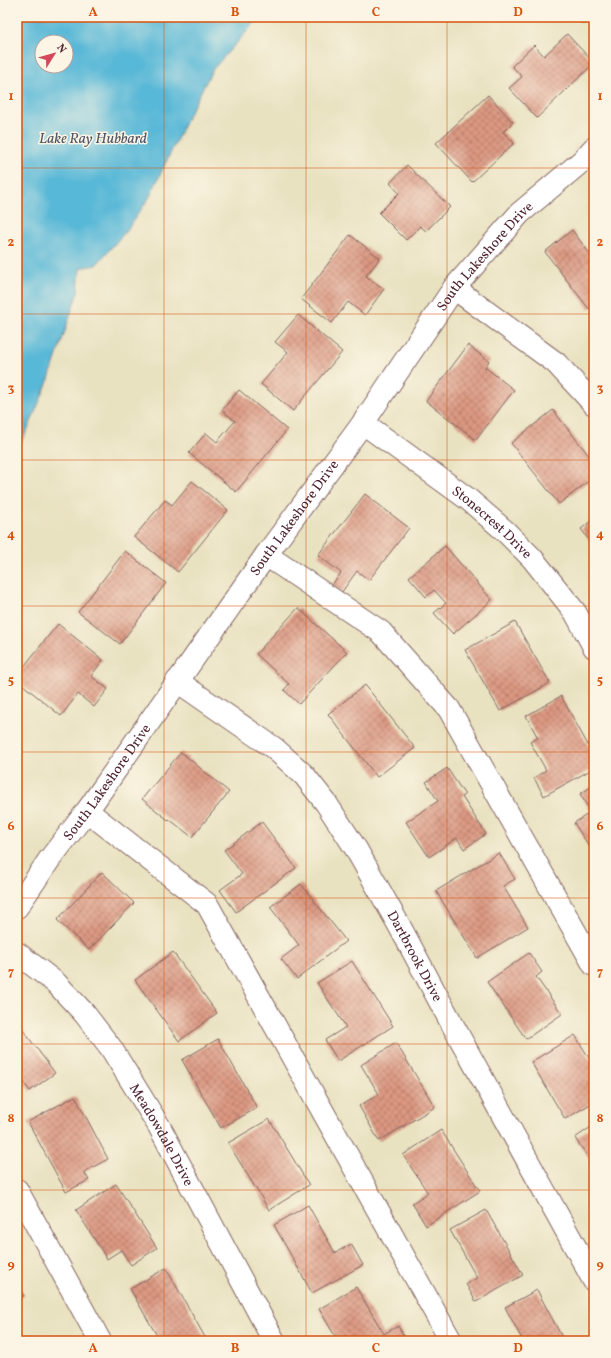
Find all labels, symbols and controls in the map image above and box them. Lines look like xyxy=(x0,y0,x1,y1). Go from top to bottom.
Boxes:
text: A xyxy=(88,4,98,22)
text: B xyxy=(231,4,240,22)
text: C xyxy=(372,4,380,22)
text: D xyxy=(513,4,523,22)
north arrow xyxy=(34,34,74,74)
text: N xyxy=(52,41,69,57)
text: 1 xyxy=(8,88,14,106)
text: 1 xyxy=(597,88,603,106)
water label: Lake Ray Hubbard xyxy=(39,129,147,150)
street label: South Lakeshore Drive xyxy=(433,198,538,315)
text: 2 xyxy=(8,234,15,252)
text: 2 xyxy=(597,234,604,252)
text: 3 xyxy=(8,380,15,398)
text: 3 xyxy=(597,380,604,398)
street label: South Lakeshore Drive xyxy=(246,456,344,580)
street label: Stonecrest Drive xyxy=(447,482,536,564)
text: 4 xyxy=(7,526,15,544)
text: 4 xyxy=(596,526,604,544)
text: 5 xyxy=(8,672,14,690)
text: 5 xyxy=(597,672,603,690)
street label: South Lakeshore Drive xyxy=(59,720,156,845)
text: 6 xyxy=(7,818,15,836)
text: 6 xyxy=(596,818,604,836)
street label: Dartbrook Drive xyxy=(382,908,446,1006)
text: 7 xyxy=(8,964,14,982)
text: 7 xyxy=(597,964,603,982)
street label: Meadowdale Drive xyxy=(124,1080,198,1190)
text: 8 xyxy=(7,1110,15,1128)
text: 8 xyxy=(596,1110,604,1128)
text: 9 xyxy=(7,1256,15,1274)
text: 9 xyxy=(596,1256,604,1274)
text: A xyxy=(88,1340,98,1358)
text: B xyxy=(231,1340,240,1358)
text: C xyxy=(372,1340,380,1358)
text: D xyxy=(513,1340,523,1358)

